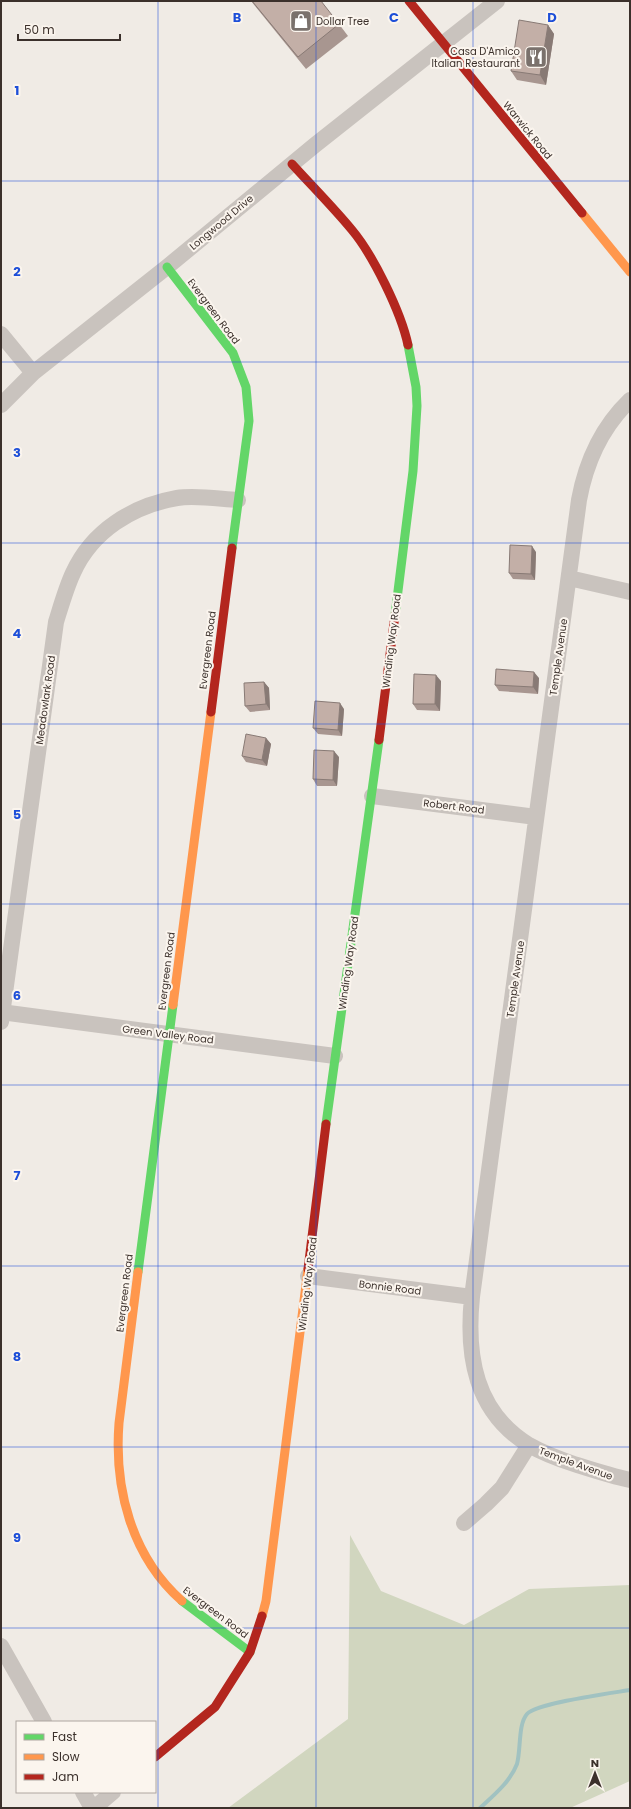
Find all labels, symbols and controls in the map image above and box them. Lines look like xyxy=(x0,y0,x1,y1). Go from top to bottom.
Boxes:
text: B xyxy=(233,8,242,27)
shop icon: Dollar Tree xyxy=(288,8,314,34)
text: C xyxy=(389,8,399,27)
text: D xyxy=(547,8,557,27)
place label: Dollar Tree xyxy=(316,14,369,29)
scale bar xyxy=(18,16,120,42)
text: 50 m xyxy=(24,21,55,38)
place label: Casa D'Amico Italian Restaurant xyxy=(432,44,520,71)
restaurant icon: Casa D'Amico Italian Restaurant xyxy=(523,44,549,70)
text: 1 xyxy=(15,81,19,100)
street label: Warwick Road xyxy=(500,98,556,163)
street label: Longwood Drive xyxy=(186,191,257,254)
text: 2 xyxy=(13,262,21,281)
street label: Evergreen Road xyxy=(184,275,243,347)
text: 3 xyxy=(13,443,21,462)
street label: Winding Way Road xyxy=(378,593,405,689)
street label: Evergreen Road xyxy=(195,610,220,690)
street label: Temple Avenue xyxy=(546,618,571,697)
text: 4 xyxy=(13,624,22,643)
street label: Meadowlark Road xyxy=(32,655,59,746)
street label: Robert Road xyxy=(423,795,485,818)
text: 5 xyxy=(13,805,21,824)
street label: Winding Way Road xyxy=(334,915,362,1011)
street label: Evergreen Road xyxy=(154,931,179,1011)
street label: Temple Avenue xyxy=(503,940,528,1019)
text: 6 xyxy=(13,986,21,1005)
street label: Green Valley Road xyxy=(121,1021,214,1048)
text: 7 xyxy=(14,1166,21,1185)
street label: Winding Way Road xyxy=(294,1236,321,1332)
street label: Evergreen Road xyxy=(112,1253,137,1333)
street label: Bonnie Road xyxy=(358,1276,422,1299)
text: 8 xyxy=(13,1347,21,1366)
street label: Temple Avenue xyxy=(537,1443,615,1484)
text: 9 xyxy=(13,1528,21,1547)
street label: Evergreen Road xyxy=(180,1583,252,1642)
legend xyxy=(16,1721,156,1793)
text: Fast xyxy=(52,1728,77,1745)
text: Slow xyxy=(52,1748,80,1765)
north arrow xyxy=(575,1753,615,1793)
text: N xyxy=(591,1755,599,1771)
text: Jam xyxy=(52,1768,79,1785)

